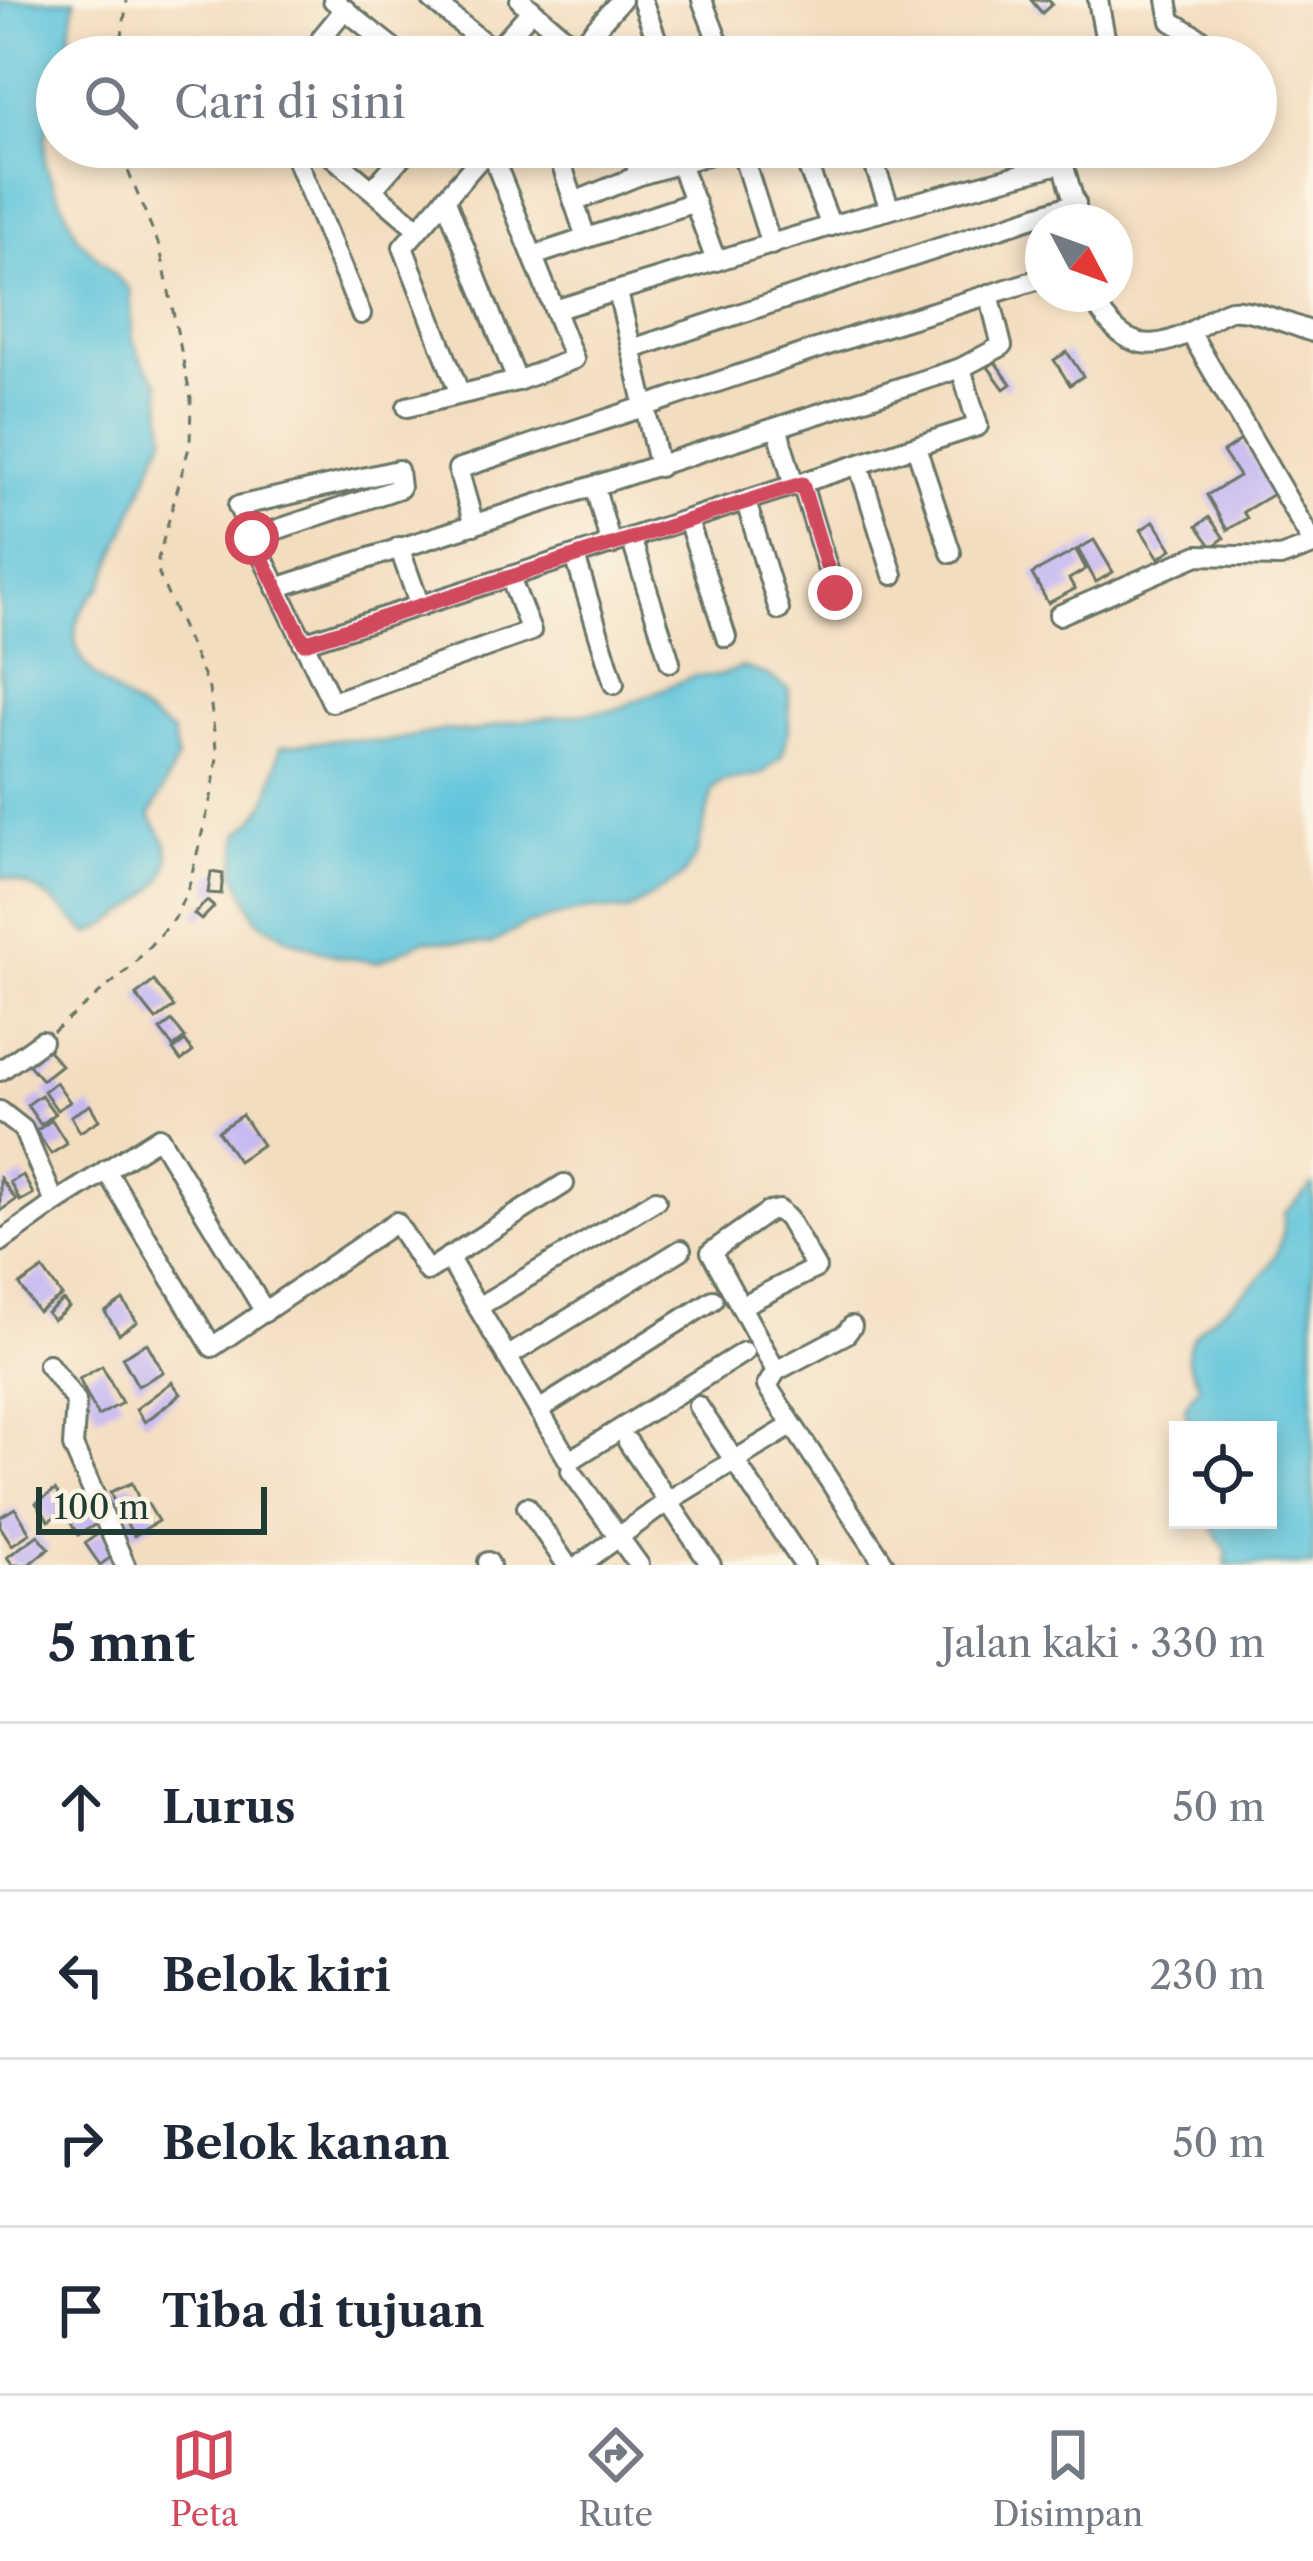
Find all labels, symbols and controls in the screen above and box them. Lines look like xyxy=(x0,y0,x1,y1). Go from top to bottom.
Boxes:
search box xyxy=(36,36,1277,168)
icon: search xyxy=(78,69,144,135)
text: Cari di sini xyxy=(174,74,405,130)
north arrow xyxy=(1025,204,1133,312)
route start xyxy=(225,511,279,565)
route end xyxy=(808,566,862,620)
map controls xyxy=(1169,1421,1277,1529)
button: locate xyxy=(1169,1421,1277,1529)
scale bar xyxy=(36,1481,267,1534)
text: 100 m xyxy=(54,1487,149,1528)
text: 5 mnt xyxy=(48,1612,195,1674)
text: Jalan kaki · 330 m xyxy=(941,1619,1265,1667)
icon: ahead xyxy=(48,1774,114,1840)
text: Lurus xyxy=(162,1779,296,1835)
text: 50 m xyxy=(1172,1783,1265,1831)
icon: left xyxy=(48,1942,114,2008)
text: Belok kiri xyxy=(162,1947,391,2003)
text: 230 m xyxy=(1150,1951,1265,1999)
icon: right xyxy=(48,2110,114,2176)
text: Belok kanan xyxy=(162,2115,450,2171)
text: 50 m xyxy=(1172,2119,1265,2167)
icon: arrive xyxy=(48,2278,114,2344)
text: Tiba di tujuan xyxy=(162,2283,485,2339)
tab: Peta xyxy=(170,2422,238,2535)
tab: Rute xyxy=(578,2422,653,2535)
tab: Disimpan xyxy=(993,2422,1143,2535)

